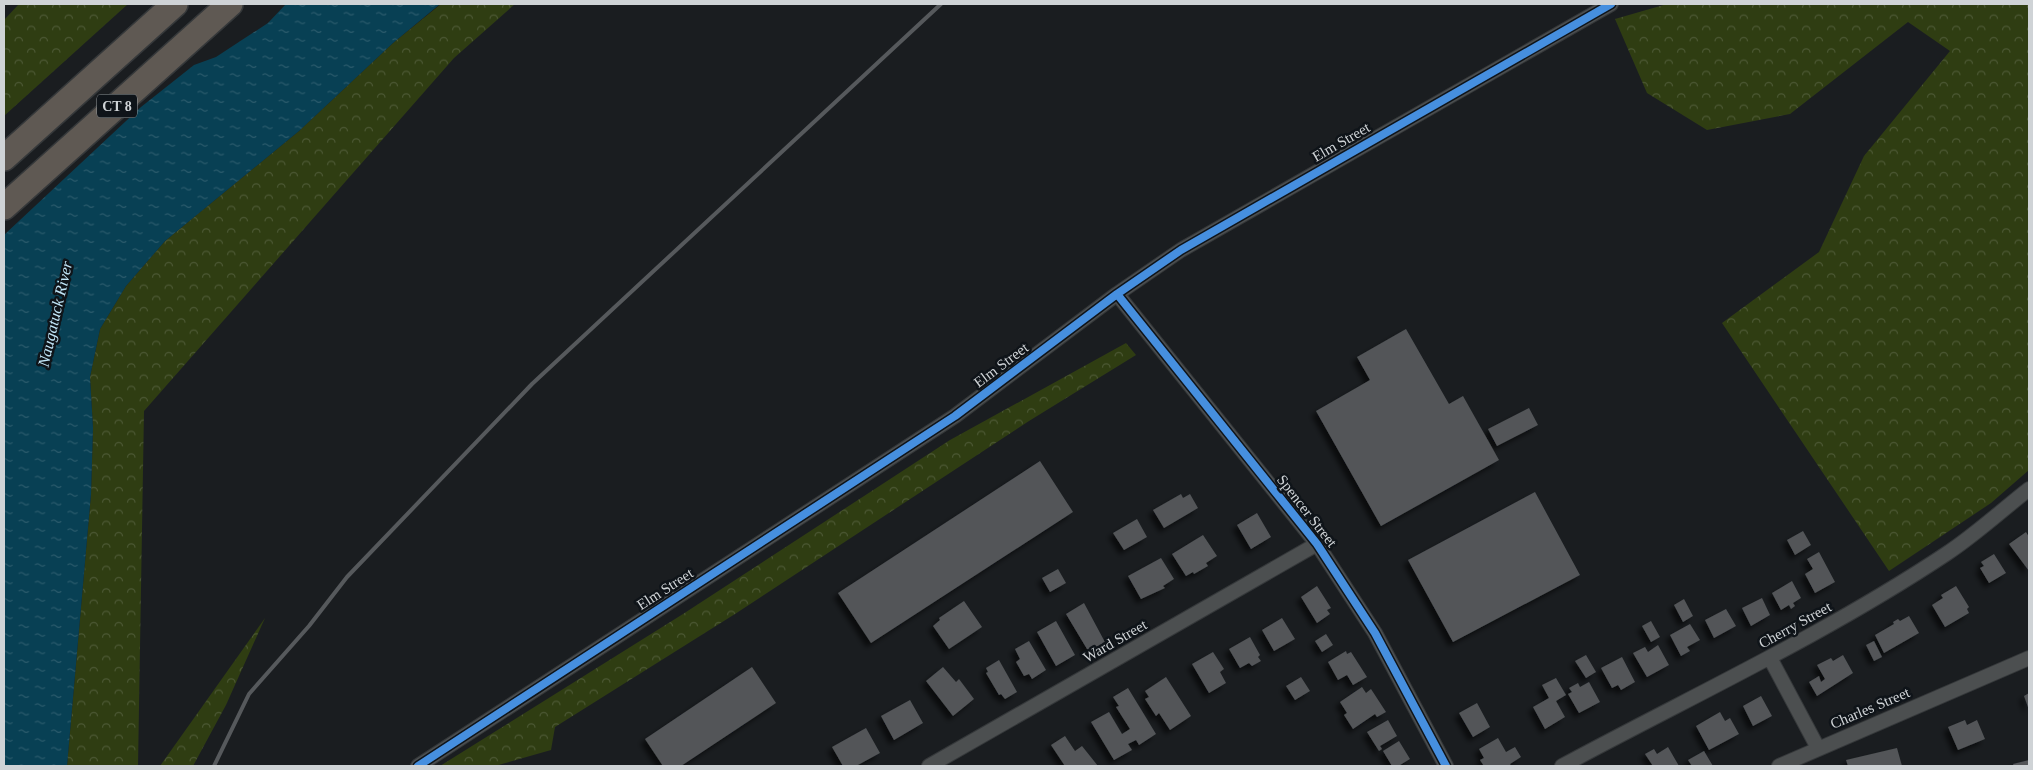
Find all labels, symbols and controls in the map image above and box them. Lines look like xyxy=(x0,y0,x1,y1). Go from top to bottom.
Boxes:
road number: CT 8 xyxy=(97,94,137,118)
street label: Elm Street xyxy=(1309,119,1373,165)
water label: Naugatuck River xyxy=(34,259,77,370)
street label: Elm Street xyxy=(971,339,1032,391)
street label: Spencer Street xyxy=(1274,472,1341,551)
street label: Elm Street xyxy=(634,564,697,613)
street label: Cherry Street xyxy=(1756,598,1835,651)
street label: Ward Street xyxy=(1080,616,1150,666)
street label: Charles Street xyxy=(1828,684,1913,732)

